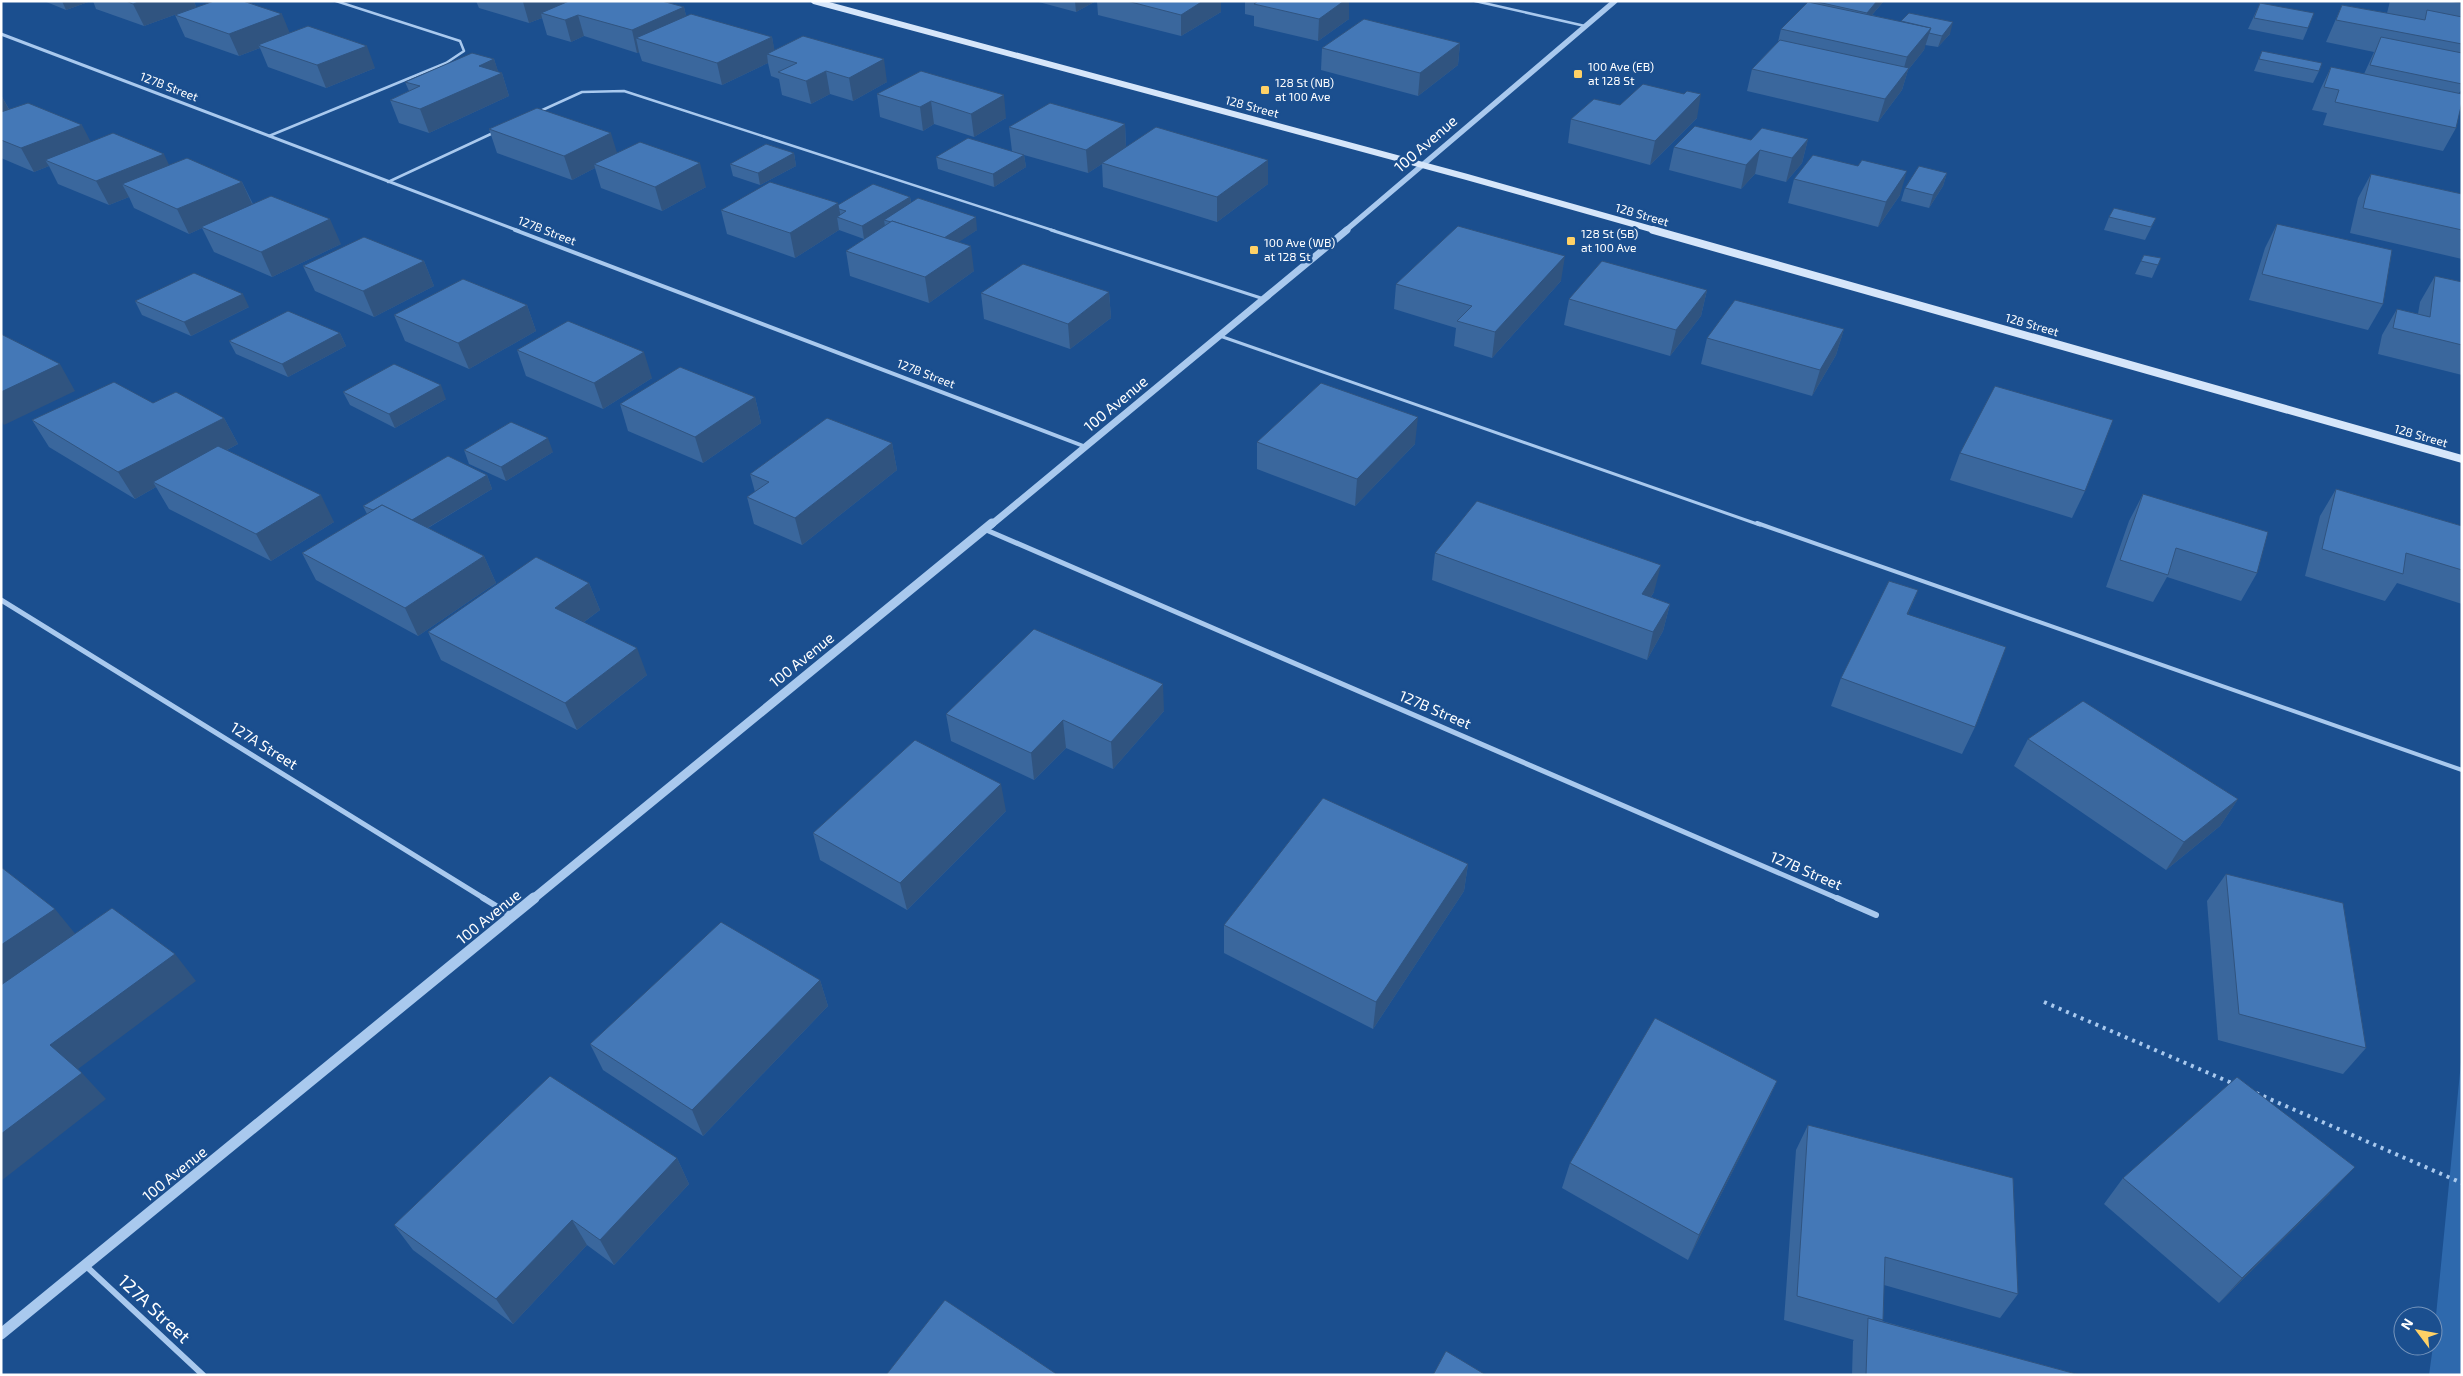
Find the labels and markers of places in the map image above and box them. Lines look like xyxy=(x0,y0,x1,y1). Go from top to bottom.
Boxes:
place label: 100 Ave (EB) at 128 St xyxy=(1588,59,1654,87)
marker: 100 Ave (EB) at 128 St xyxy=(1572,68,1584,80)
place label: 128 St (NB) at 100 Ave xyxy=(1275,75,1334,103)
marker: 128 St (NB) at 100 Ave xyxy=(1259,84,1271,96)
place label: 128 St (SB) at 100 Ave xyxy=(1581,226,1638,254)
place label: 100 Ave (WB) at 128 St xyxy=(1264,235,1335,263)
marker: 128 St (SB) at 100 Ave xyxy=(1565,235,1577,247)
marker: 100 Ave (WB) at 128 St xyxy=(1248,244,1260,256)

